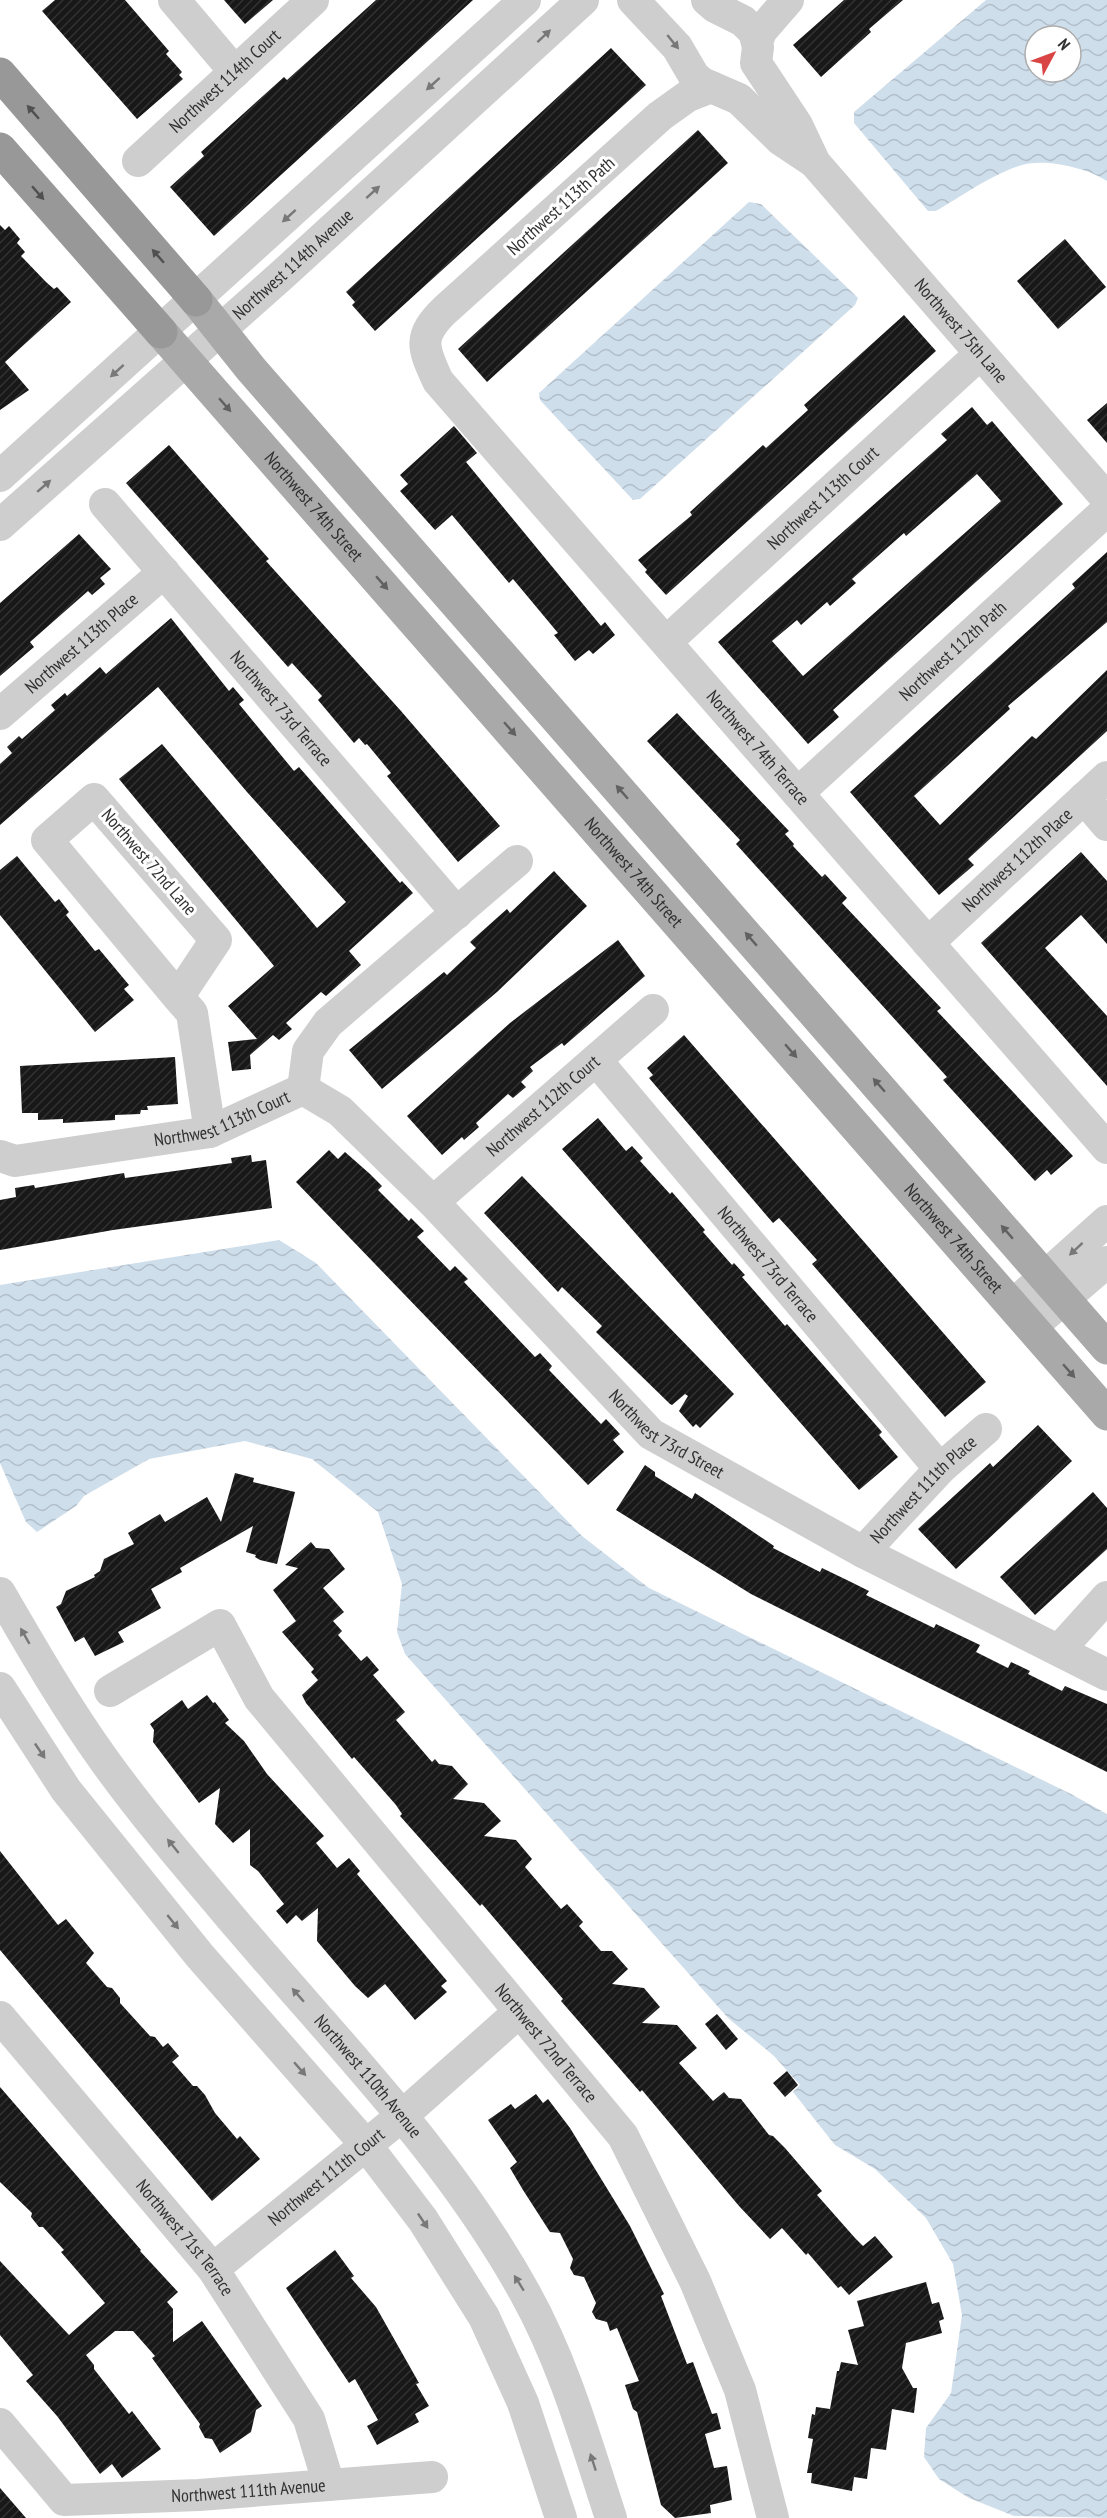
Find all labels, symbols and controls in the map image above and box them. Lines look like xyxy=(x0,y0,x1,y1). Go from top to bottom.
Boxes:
street label: Northwest 114th Court xyxy=(164,24,285,138)
north arrow xyxy=(1023,24,1083,84)
one-way arrow xyxy=(537,29,551,43)
text: N xyxy=(1054,34,1075,54)
one-way arrow xyxy=(666,35,678,50)
one-way arrow xyxy=(426,77,441,90)
one-way arrow xyxy=(27,105,40,120)
street label: Northwest 113th Path xyxy=(502,151,619,260)
one-way arrow xyxy=(31,185,44,200)
one-way arrow xyxy=(365,186,380,199)
street label: Northwest 114th Avenue xyxy=(228,204,358,324)
one-way arrow xyxy=(282,209,297,222)
one-way arrow xyxy=(152,249,165,264)
street label: Northwest 75th Lane xyxy=(910,274,1013,388)
one-way arrow xyxy=(110,364,125,377)
one-way arrow xyxy=(218,397,231,412)
street label: Northwest 113th Court xyxy=(762,441,883,555)
street label: Northwest 74th Street xyxy=(260,447,368,566)
one-way arrow xyxy=(36,480,52,493)
one-way arrow xyxy=(375,575,388,591)
street label: Northwest 113th Place xyxy=(20,588,143,698)
street label: Northwest 112th Path xyxy=(894,596,1011,706)
street label: Northwest 73rd Terrace xyxy=(225,646,338,771)
street label: Northwest 74th Terrace xyxy=(702,685,815,810)
one-way arrow xyxy=(503,722,517,737)
one-way arrow xyxy=(616,785,629,800)
street label: Northwest 112th Place xyxy=(957,803,1077,917)
street label: Northwest 72nd Lane xyxy=(97,804,202,920)
street label: Northwest 74th Street xyxy=(580,812,688,932)
one-way arrow xyxy=(744,931,758,946)
one-way arrow xyxy=(784,1043,797,1058)
street label: Northwest 112th Court xyxy=(481,1050,604,1161)
one-way arrow xyxy=(872,1078,886,1093)
street label: Northwest 113th Court xyxy=(152,1085,293,1151)
street label: Northwest 74th Street xyxy=(900,1178,1008,1298)
street label: Northwest 73rd Terrace xyxy=(713,1201,824,1327)
one-way arrow xyxy=(1001,1225,1014,1240)
one-way arrow xyxy=(1069,1242,1084,1256)
one-way arrow xyxy=(1062,1363,1076,1378)
street label: Northwest 73rd Street xyxy=(604,1384,728,1483)
street label: Northwest 111th Place xyxy=(865,1430,981,1548)
one-way arrow xyxy=(19,1628,30,1644)
one-way arrow xyxy=(35,1743,46,1759)
one-way arrow xyxy=(167,1839,180,1854)
one-way arrow xyxy=(166,1914,179,1930)
street label: Northwest 72nd Terrace xyxy=(490,1979,602,2107)
one-way arrow xyxy=(292,1988,305,2003)
street label: Northwest 110th Avenue xyxy=(310,2010,427,2142)
one-way arrow xyxy=(293,2062,307,2077)
street label: Northwest 111th Court xyxy=(263,2123,389,2231)
street label: Northwest 71st Terrace xyxy=(131,2174,239,2300)
one-way arrow xyxy=(417,2212,429,2228)
one-way arrow xyxy=(513,2275,524,2291)
one-way arrow xyxy=(588,2453,597,2471)
street label: Northwest 111th Avenue xyxy=(171,2473,326,2507)

